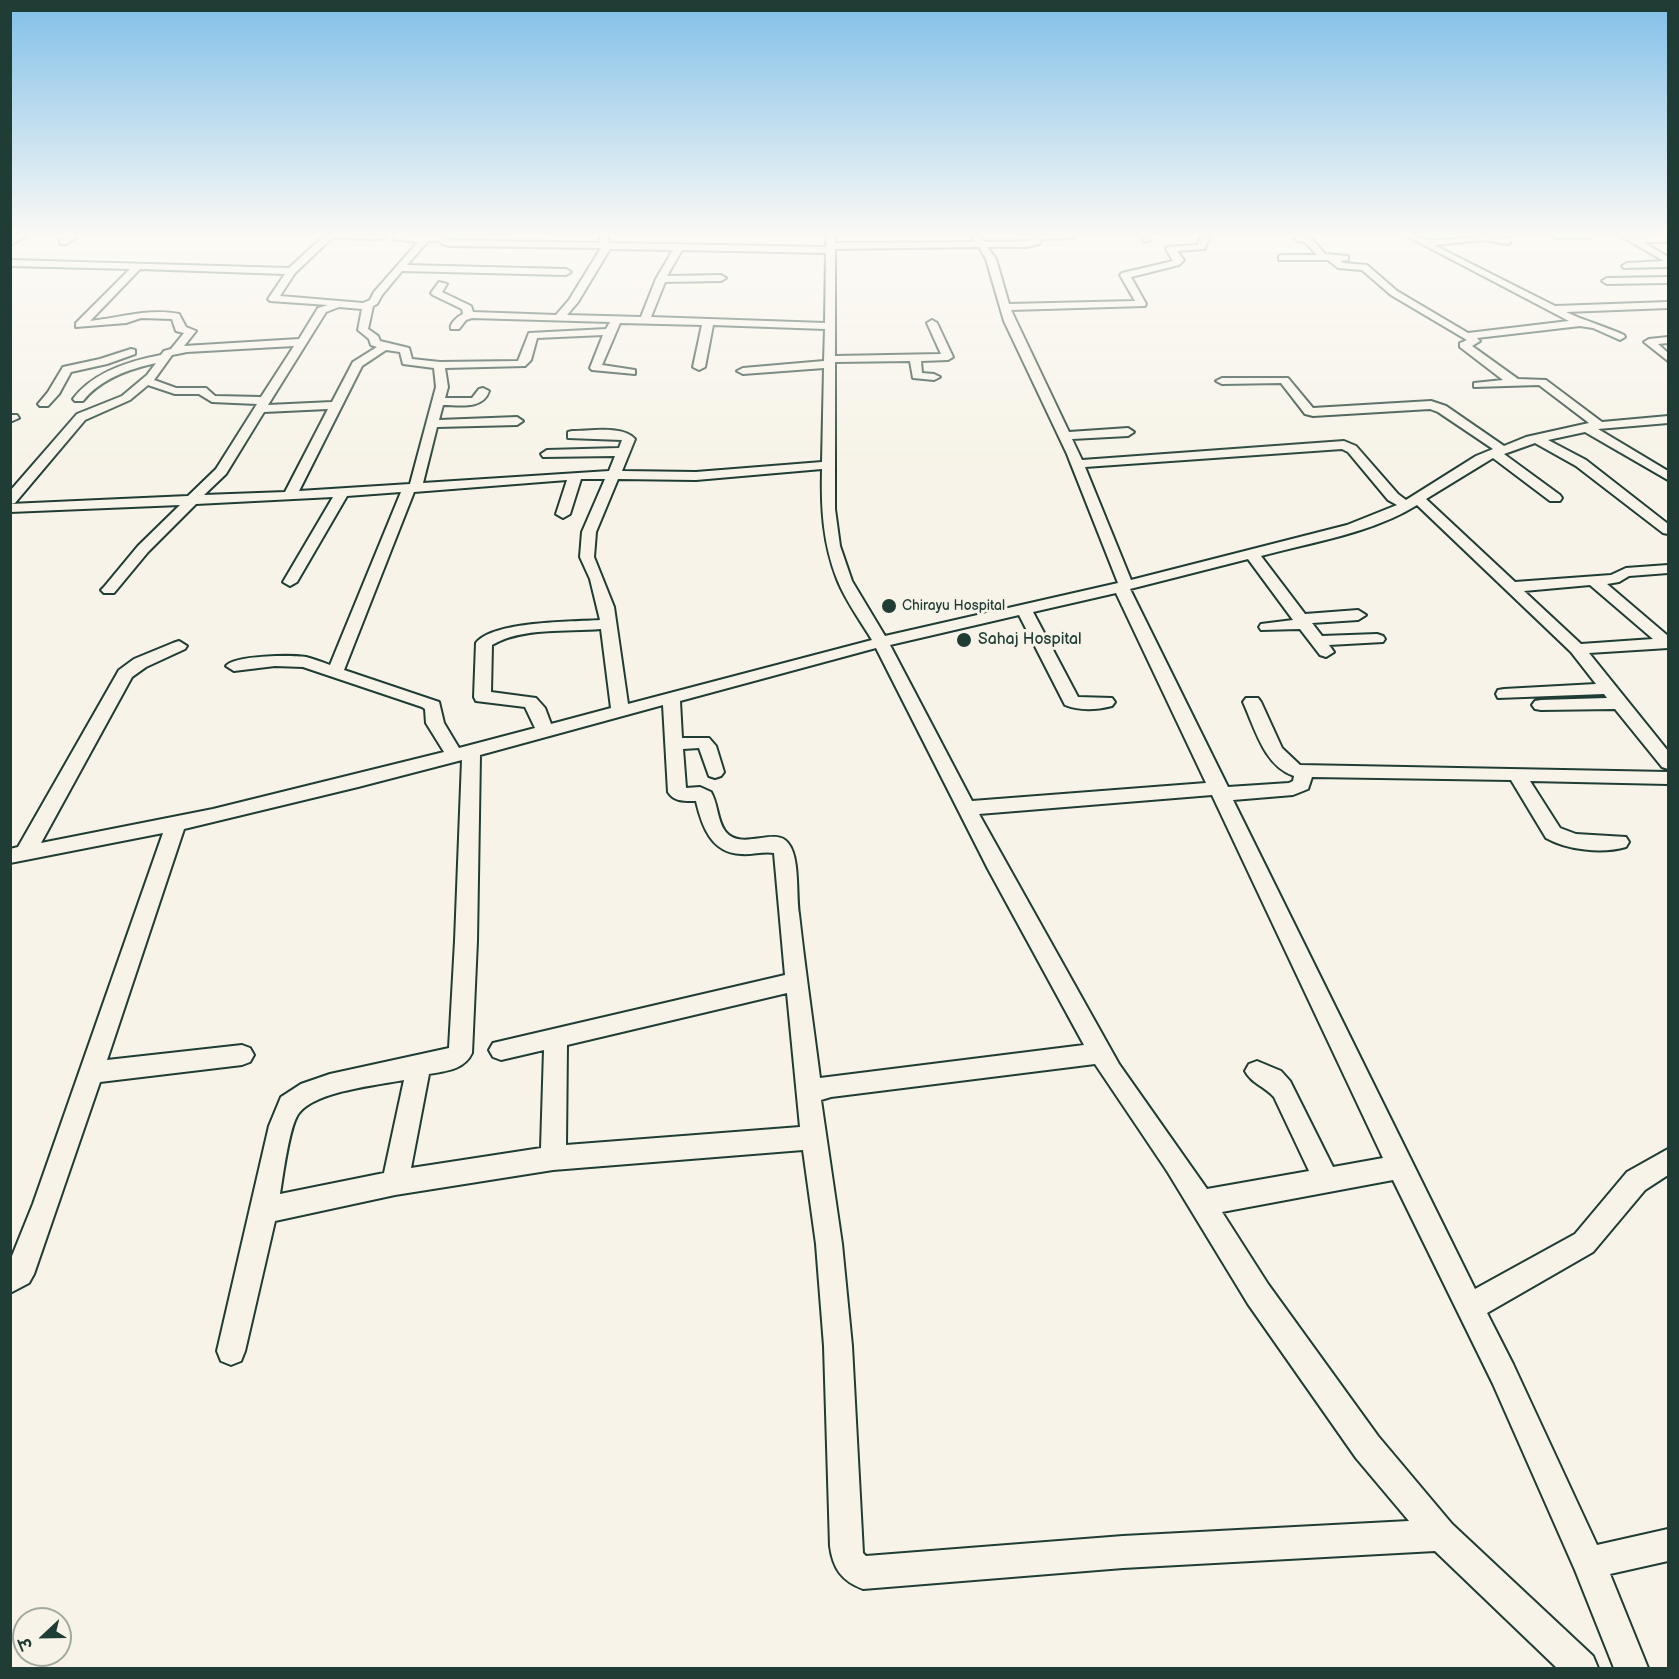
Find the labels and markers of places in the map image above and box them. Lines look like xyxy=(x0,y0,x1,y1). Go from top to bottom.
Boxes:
marker: Chirayu Hospital xyxy=(880,597,898,615)
place label: Chirayu Hospital xyxy=(902,598,1005,614)
place label: Sahaj Hospital xyxy=(978,630,1082,650)
marker: Sahaj Hospital xyxy=(955,631,973,649)

